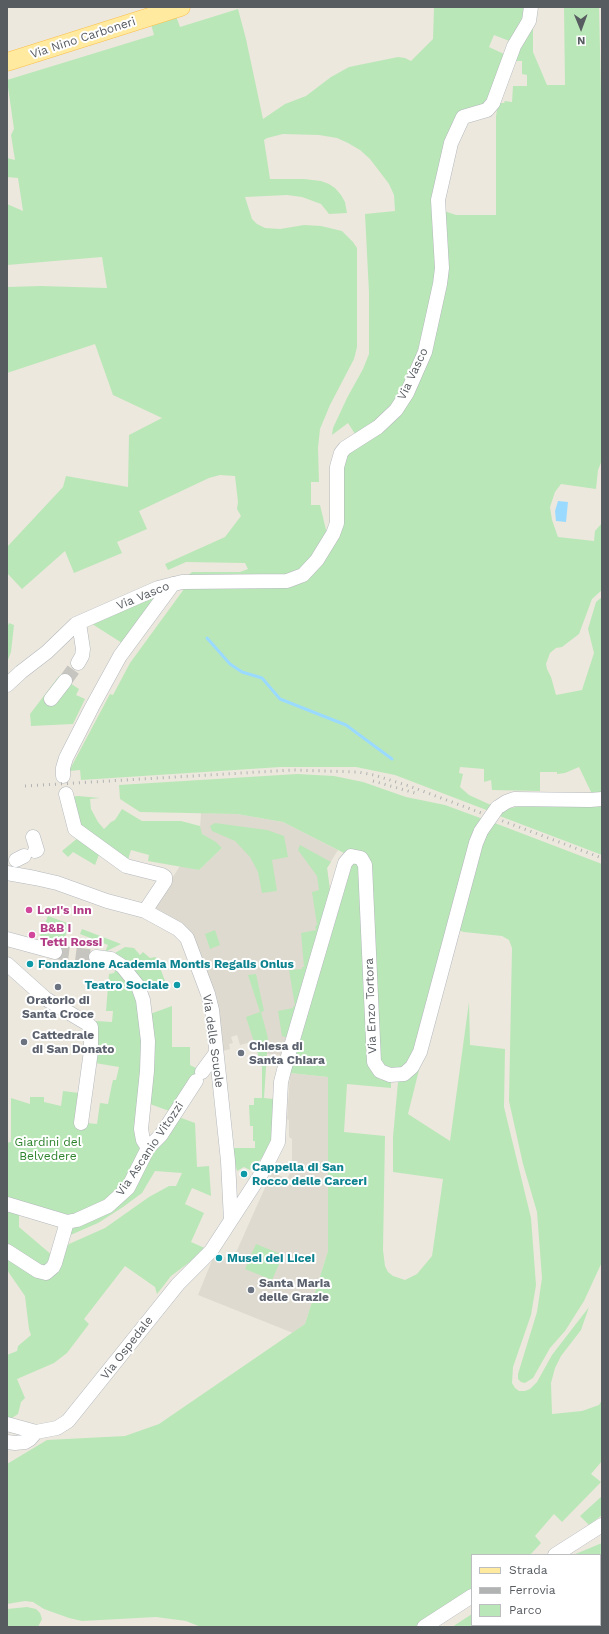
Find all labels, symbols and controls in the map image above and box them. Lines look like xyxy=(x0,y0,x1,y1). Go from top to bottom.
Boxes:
north arrow xyxy=(561,8,601,48)
street label: Via Nino Carboneri xyxy=(29,14,137,62)
text: N xyxy=(577,34,585,47)
street label: Via Vasco xyxy=(395,346,431,402)
street label: Via Vasco xyxy=(114,579,172,613)
place label: Lori's Inn xyxy=(37,903,92,917)
marker: Lori's Inn xyxy=(24,905,34,915)
place label: B&B I Tetti Rossi xyxy=(40,921,102,949)
marker: B&B I Tetti Rossi xyxy=(27,930,37,940)
place label: Fondazione Academia Montis Regalis Onlus xyxy=(38,957,294,971)
street label: Via Enzo Tortora xyxy=(362,958,380,1054)
marker: Fondazione Academia Montis Regalis Onlus xyxy=(25,959,35,969)
place label: Teatro Sociale xyxy=(85,978,169,992)
marker: Teatro Sociale xyxy=(172,980,182,990)
marker: Oratorio di Santa Croce xyxy=(53,982,63,992)
place label: Oratorio di Santa Croce xyxy=(22,993,94,1021)
street label: Via delle Scuole xyxy=(199,993,227,1089)
place label: Cattedrale di San Donato xyxy=(32,1028,114,1056)
marker: Cattedrale di San Donato xyxy=(19,1037,29,1047)
place label: Chiesa di Santa Chiara xyxy=(249,1039,325,1067)
marker: Chiesa di Santa Chiara xyxy=(236,1048,246,1058)
street label: Via Ascanio Vitozzi xyxy=(113,1099,187,1199)
park label: Giardini del Belvedere xyxy=(15,1135,81,1163)
place label: Cappella di San Rocco delle Carceri xyxy=(252,1160,367,1188)
marker: Cappella di San Rocco delle Carceri xyxy=(239,1169,249,1179)
place label: Musei dei Licei xyxy=(227,1251,315,1265)
marker: Musei dei Licei xyxy=(214,1253,224,1263)
place label: Santa Maria delle Grazie xyxy=(259,1276,330,1304)
marker: Santa Maria delle Grazie xyxy=(246,1285,256,1295)
street label: Via Ospedale xyxy=(98,1313,156,1383)
legend xyxy=(471,1554,601,1626)
text: Strada xyxy=(509,1563,548,1577)
text: Ferrovia xyxy=(509,1583,556,1597)
text: Parco xyxy=(509,1603,542,1617)

